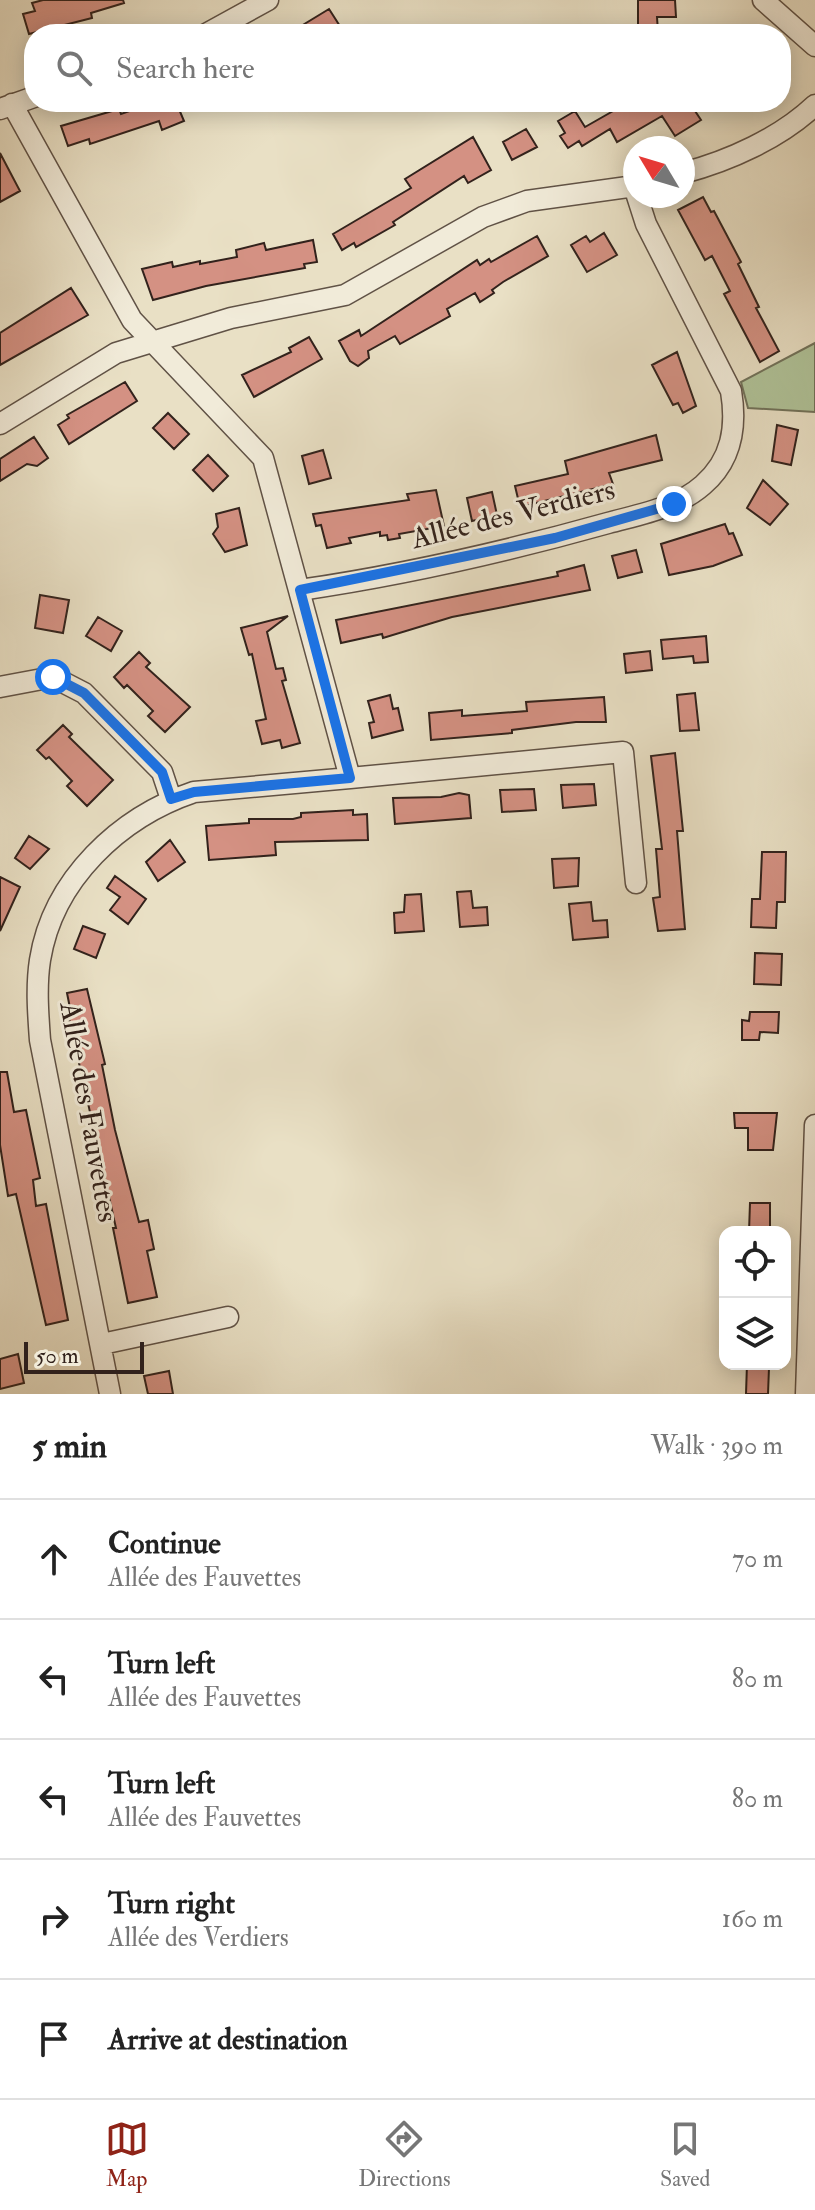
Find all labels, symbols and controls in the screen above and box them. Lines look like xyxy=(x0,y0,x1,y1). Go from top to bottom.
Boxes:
search box xyxy=(24,24,791,112)
icon: search xyxy=(52,46,96,90)
text: Search here xyxy=(116,50,255,87)
north arrow xyxy=(623,136,695,208)
street label: Allée des Verdiers xyxy=(406,471,619,557)
route end xyxy=(656,486,692,522)
route start xyxy=(35,659,71,695)
street label: Allée des Fauvettes xyxy=(51,998,127,1225)
map controls xyxy=(719,1226,791,1370)
button: locate xyxy=(719,1226,791,1298)
button: layers xyxy=(719,1298,791,1370)
scale bar xyxy=(24,1338,144,1374)
text: 50 m xyxy=(36,1342,78,1370)
text: 5 min xyxy=(32,1425,107,1468)
text: Walk · 390 m xyxy=(651,1430,783,1462)
text: Continue xyxy=(108,1525,221,1562)
icon: ahead xyxy=(32,1537,76,1581)
text: 70 m xyxy=(732,1543,783,1575)
text: Allée des Fauvettes xyxy=(108,1562,301,1594)
text: Turn left xyxy=(108,1645,215,1682)
icon: left xyxy=(32,1657,76,1701)
text: 80 m xyxy=(732,1663,783,1695)
text: Allée des Fauvettes xyxy=(108,1682,301,1714)
text: Turn left xyxy=(108,1765,215,1802)
icon: left xyxy=(32,1777,76,1821)
text: 80 m xyxy=(732,1783,783,1815)
text: Allée des Fauvettes xyxy=(108,1802,301,1834)
text: Turn right xyxy=(108,1885,235,1922)
icon: right xyxy=(32,1897,76,1941)
text: 160 m xyxy=(722,1903,783,1935)
text: Allée des Verdiers xyxy=(108,1922,289,1954)
icon: arrive xyxy=(32,2017,76,2061)
text: Arrive at destination xyxy=(108,2021,348,2058)
tab: Map xyxy=(105,2117,149,2193)
tab: Directions xyxy=(358,2117,451,2193)
tab: Saved xyxy=(660,2117,710,2193)

